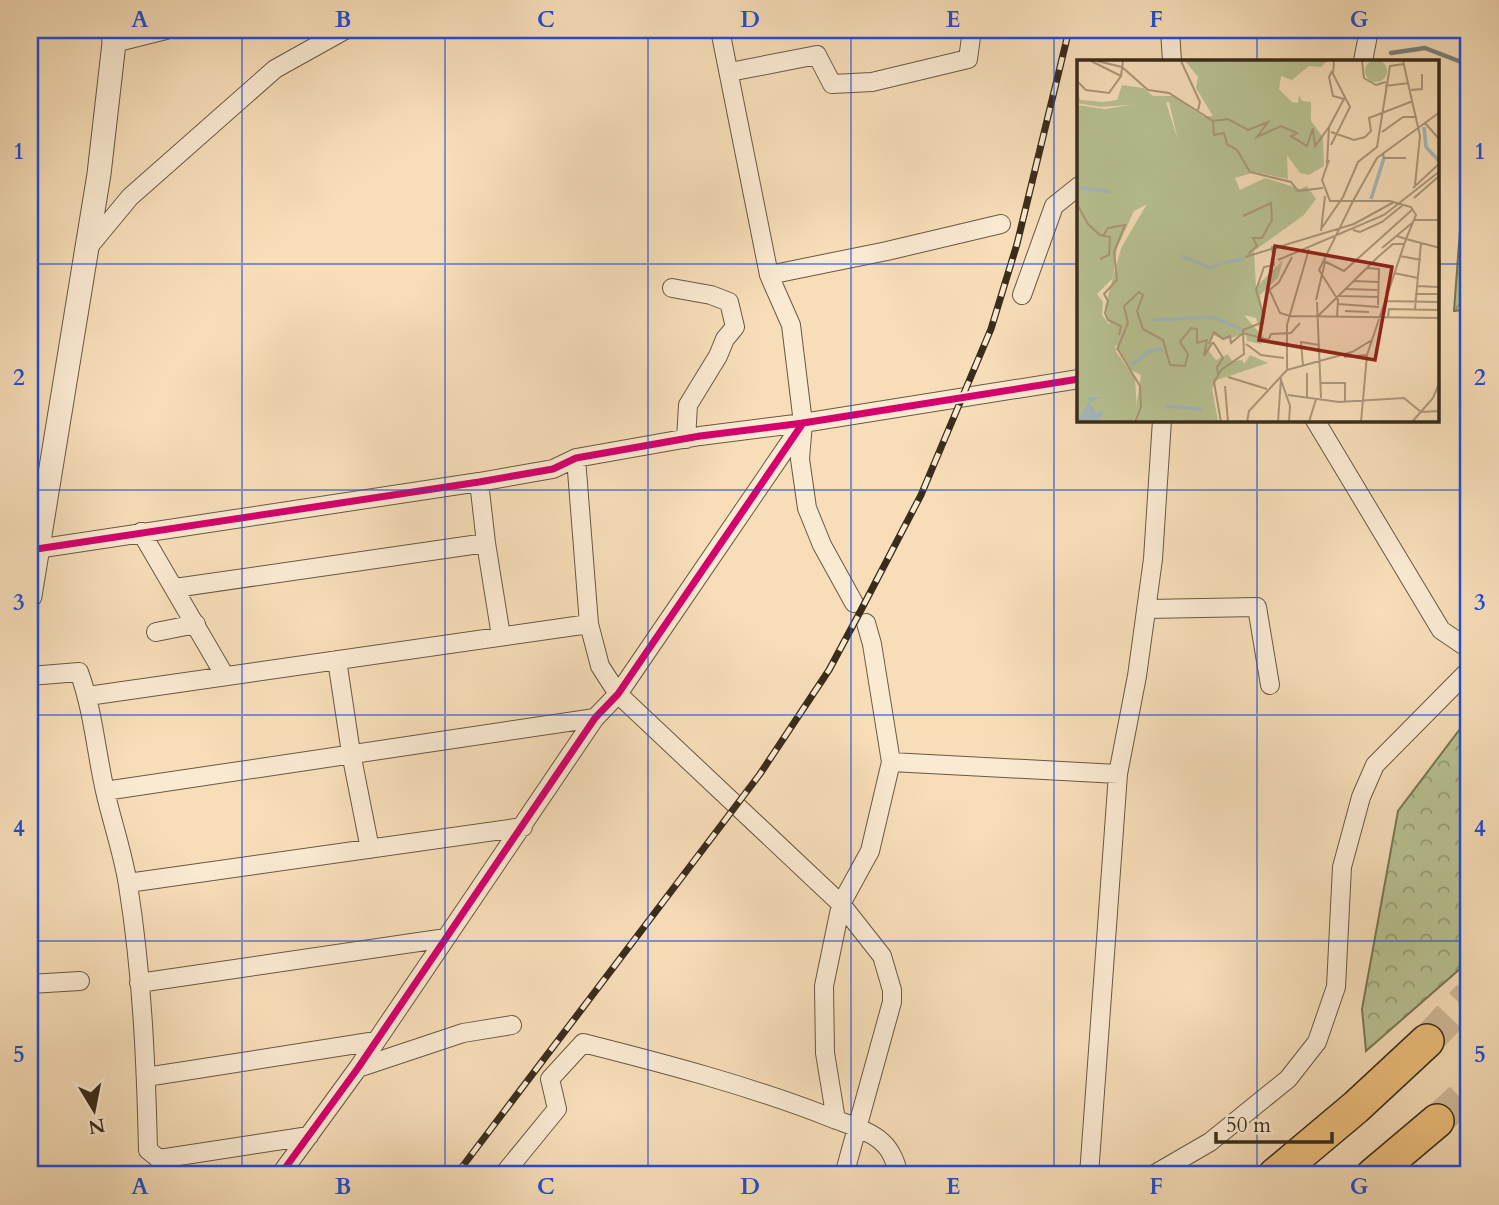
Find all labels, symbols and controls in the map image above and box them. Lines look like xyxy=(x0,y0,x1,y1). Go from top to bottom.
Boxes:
text: A xyxy=(131,4,149,35)
text: B xyxy=(335,4,351,35)
text: C xyxy=(537,4,555,35)
text: D xyxy=(740,4,760,35)
text: E xyxy=(946,4,960,35)
text: F xyxy=(1149,4,1163,35)
text: G xyxy=(1350,4,1369,35)
inset map xyxy=(1077,60,1440,422)
text: 1 xyxy=(13,136,25,167)
text: 1 xyxy=(1474,136,1486,167)
text: 2 xyxy=(13,362,25,393)
text: 2 xyxy=(1474,362,1486,393)
text: 3 xyxy=(13,587,25,618)
text: 3 xyxy=(1474,587,1486,618)
text: 4 xyxy=(13,813,25,844)
text: 4 xyxy=(1474,813,1486,844)
text: 5 xyxy=(13,1039,25,1070)
text: 5 xyxy=(1474,1039,1486,1070)
north arrow xyxy=(60,1076,130,1146)
scale bar xyxy=(1216,1100,1331,1144)
text: 50 m xyxy=(1226,1111,1271,1140)
text: N xyxy=(86,1112,107,1140)
text: A xyxy=(131,1171,149,1202)
text: B xyxy=(335,1171,351,1202)
text: C xyxy=(537,1171,555,1202)
text: D xyxy=(740,1171,760,1202)
text: E xyxy=(946,1171,960,1202)
text: F xyxy=(1149,1171,1163,1202)
text: G xyxy=(1350,1171,1369,1202)

